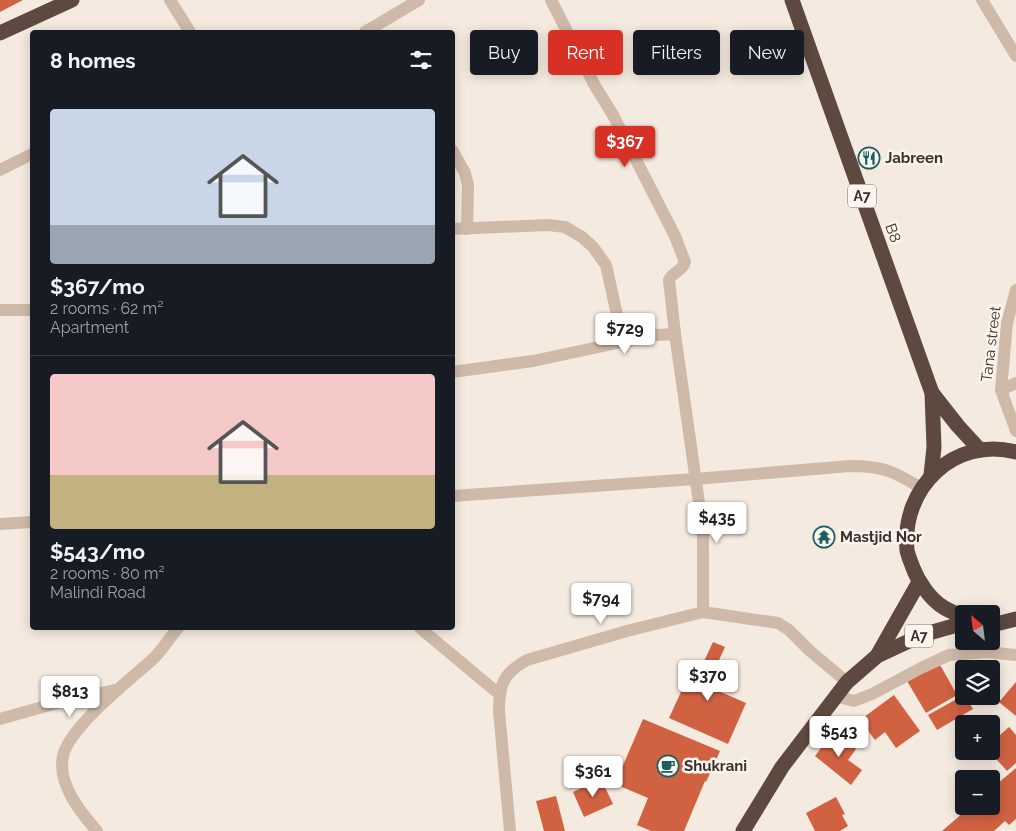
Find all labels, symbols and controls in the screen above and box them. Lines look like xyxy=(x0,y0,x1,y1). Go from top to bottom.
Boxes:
chip: Buy xyxy=(470,30,538,75)
chip: Rent xyxy=(548,30,623,75)
chip: Filters xyxy=(633,30,720,75)
chip: New xyxy=(730,30,804,75)
icon: filters xyxy=(407,46,435,74)
text: 8 homes xyxy=(50,48,136,73)
pin: $367 xyxy=(595,126,655,168)
text: $367 xyxy=(606,132,644,151)
icon: home xyxy=(198,141,288,231)
restaurant icon: Jabreen xyxy=(857,146,881,170)
place label: Jabreen xyxy=(885,149,943,167)
road number: A7 xyxy=(848,185,876,208)
street label: B8 xyxy=(881,221,905,245)
text: $367/mo xyxy=(50,274,145,299)
text: 2 rooms · 62 m² xyxy=(50,299,163,318)
street label: Tana street xyxy=(977,305,1005,383)
pin: $729 xyxy=(595,312,655,355)
text: Apartment xyxy=(50,318,129,337)
text: $729 xyxy=(606,319,644,338)
icon: home xyxy=(198,407,288,497)
pin: $435 xyxy=(687,502,747,544)
text: $435 xyxy=(698,508,736,527)
temple icon: Mastjid Nor xyxy=(812,525,836,549)
place label: Mastjid Nor xyxy=(840,528,922,546)
text: $543/mo xyxy=(50,539,145,564)
text: 2 rooms · 80 m² xyxy=(50,564,165,583)
pin: $794 xyxy=(571,582,631,625)
text: Malindi Road xyxy=(50,583,146,602)
text: $794 xyxy=(582,589,620,608)
north arrow xyxy=(955,605,1000,650)
map controls xyxy=(955,605,1000,815)
road number: A7 xyxy=(905,624,933,648)
pin: $370 xyxy=(678,660,738,702)
button: layers xyxy=(955,660,1000,705)
text: $370 xyxy=(689,666,727,685)
pin: $813 xyxy=(40,676,100,718)
text: $813 xyxy=(52,682,88,701)
button: + xyxy=(955,715,1000,760)
pin: $543 xyxy=(809,716,869,758)
text: $543 xyxy=(820,722,858,741)
cafe icon: Shukrani xyxy=(656,754,680,778)
pin: $361 xyxy=(563,756,623,798)
place label: Shukrani xyxy=(684,757,747,775)
text: $361 xyxy=(575,762,611,781)
button: − xyxy=(955,770,1000,815)

